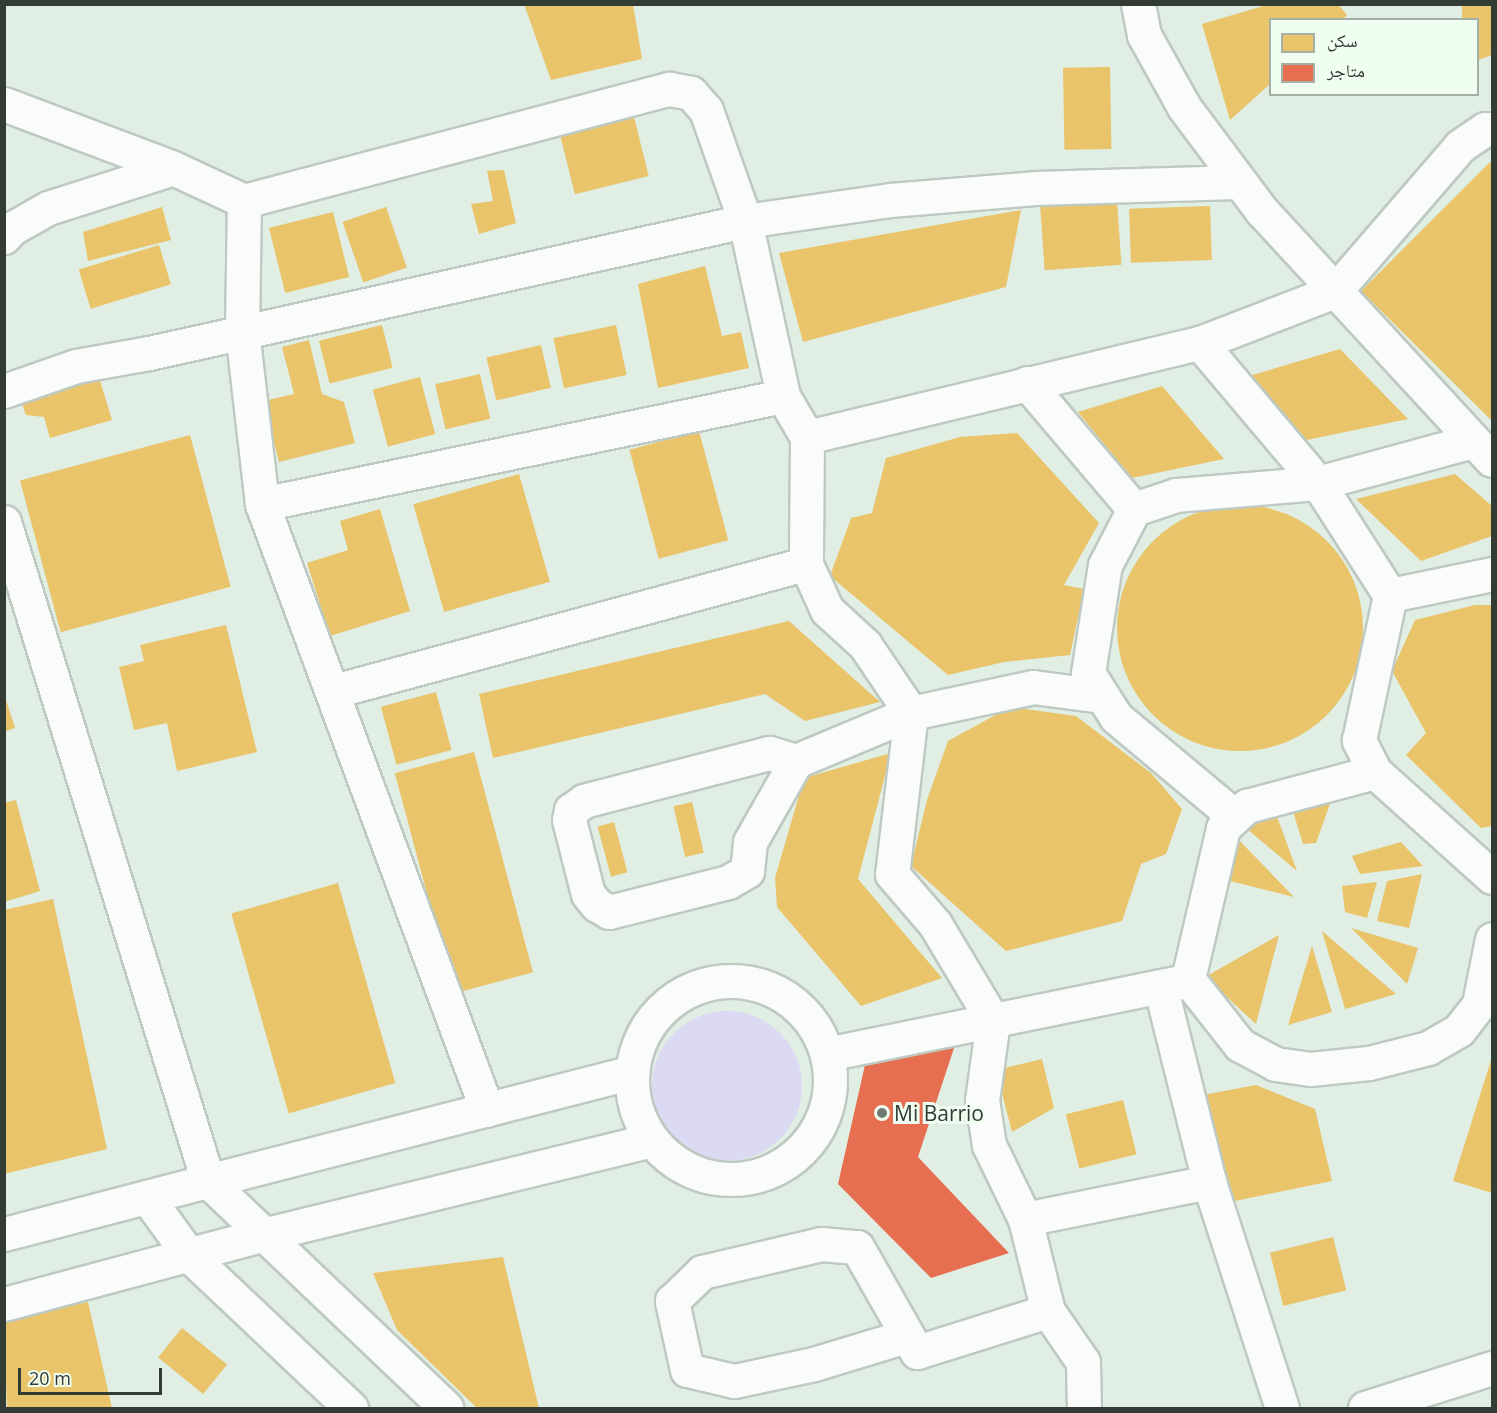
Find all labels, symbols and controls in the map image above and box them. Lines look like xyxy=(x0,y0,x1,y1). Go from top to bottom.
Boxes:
legend xyxy=(1269,18,1479,96)
text: سكن xyxy=(1327,28,1358,52)
text: متاجر xyxy=(1327,58,1365,82)
place label: Mi Barrio xyxy=(894,1100,984,1126)
marker: Mi Barrio xyxy=(875,1106,889,1120)
scale bar xyxy=(21,1356,165,1394)
text: 20 m xyxy=(29,1366,71,1390)

